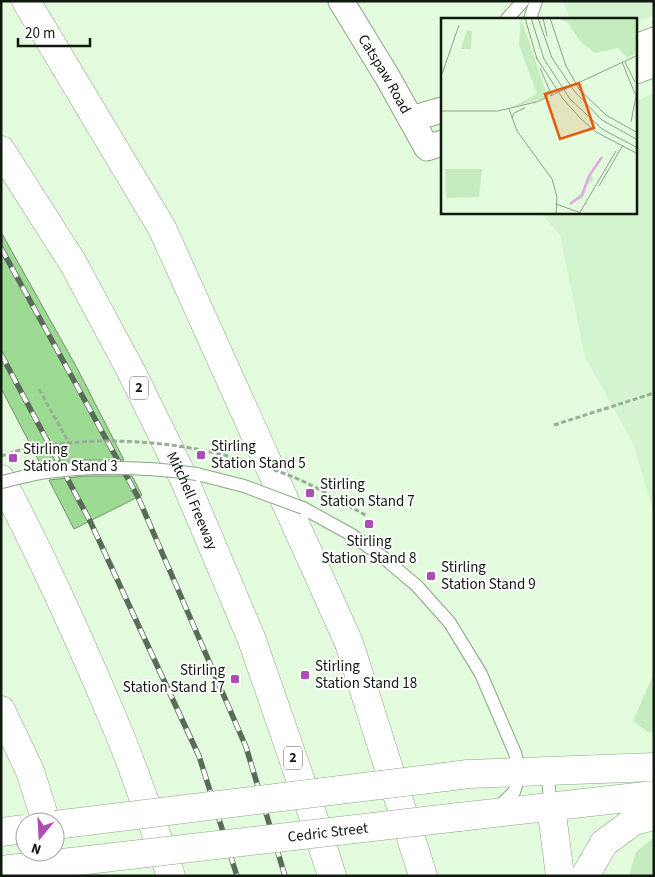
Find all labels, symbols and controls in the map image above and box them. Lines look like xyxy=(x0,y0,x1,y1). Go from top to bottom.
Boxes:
scale bar xyxy=(18,15,90,47)
inset map xyxy=(441,18,638,214)
text: 20 m xyxy=(25,23,55,44)
street label: Catspaw Road xyxy=(353,30,416,117)
road number: 2 xyxy=(130,376,148,399)
place label: Stirling Station Stand 5 xyxy=(211,436,306,474)
place label: Stirling Station Stand 3 xyxy=(23,439,118,477)
street label: Mitchell Freeway xyxy=(162,448,223,553)
marker: Stirling Station Stand 5 xyxy=(195,449,207,461)
marker: Stirling Station Stand 3 xyxy=(7,452,19,464)
place label: Stirling Station Stand 7 xyxy=(320,474,415,512)
marker: Stirling Station Stand 7 xyxy=(304,487,316,499)
marker: Stirling Station Stand 8 xyxy=(363,518,375,530)
place label: Stirling Station Stand 8 xyxy=(322,531,416,569)
place label: Stirling Station Stand 9 xyxy=(441,557,536,595)
marker: Stirling Station Stand 9 xyxy=(425,570,437,582)
place label: Stirling Station Stand 18 xyxy=(315,656,417,694)
place label: Stirling Station Stand 17 xyxy=(123,660,225,698)
marker: Stirling Station Stand 18 xyxy=(299,669,311,681)
marker: Stirling Station Stand 17 xyxy=(229,673,241,685)
road number: 2 xyxy=(284,746,302,770)
north arrow xyxy=(15,812,65,862)
street label: Cedric Street xyxy=(286,817,369,847)
text: N xyxy=(29,837,44,859)

